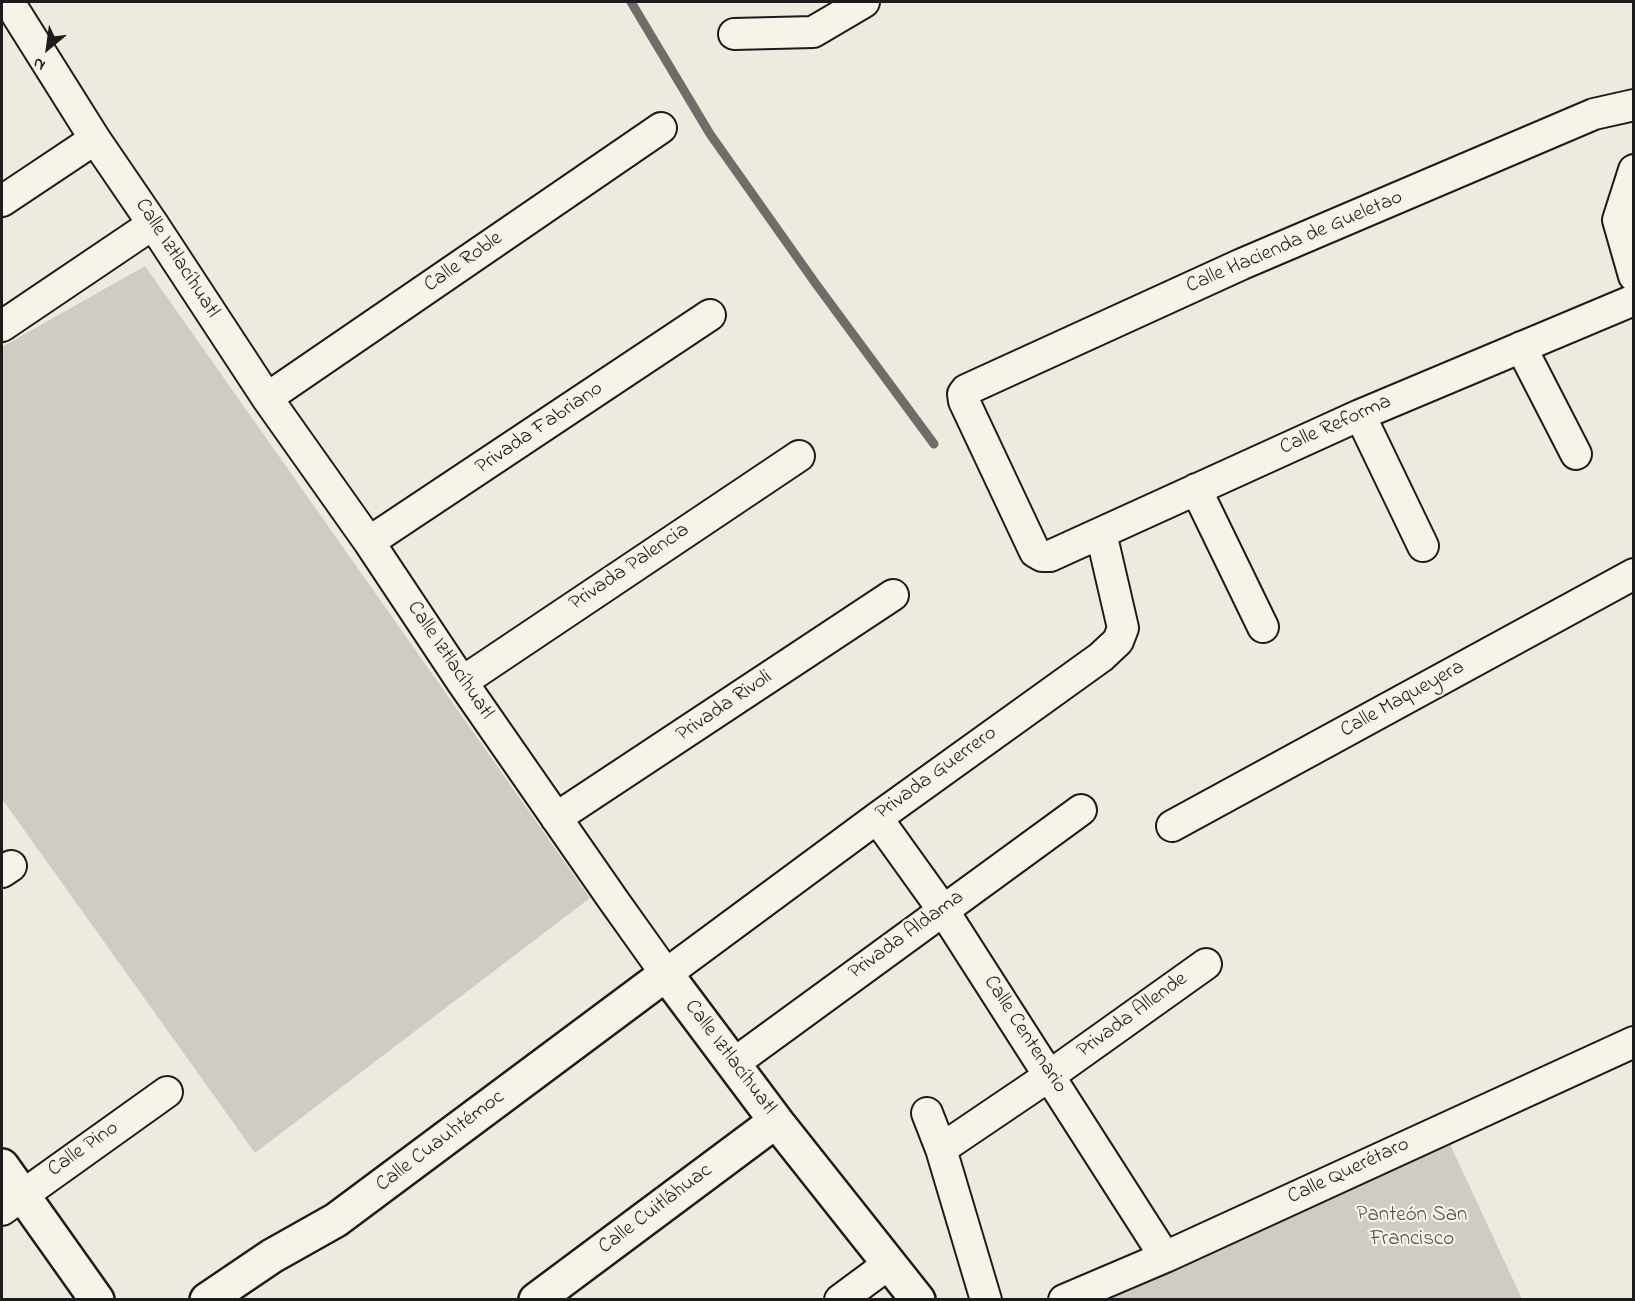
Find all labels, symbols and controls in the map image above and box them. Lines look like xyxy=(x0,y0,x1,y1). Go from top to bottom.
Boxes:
north arrow xyxy=(18,18,78,78)
text: N xyxy=(29,51,50,77)
street label: Calle Hacienda de Gueletao xyxy=(1183,186,1407,300)
street label: Calle Iztlacíhuatl xyxy=(128,195,224,323)
street label: Calle Roble xyxy=(420,227,508,299)
street label: Privada Fabriano xyxy=(472,377,608,481)
street label: Calle Reforma xyxy=(1276,390,1396,462)
street label: Privada Palencia xyxy=(565,519,695,617)
street label: Calle Iztlacíhuatl xyxy=(400,597,498,725)
street label: Calle Maqueyera xyxy=(1337,656,1469,744)
street label: Privada Rivoli xyxy=(672,666,778,748)
street label: Privada Guerrero xyxy=(872,722,1002,826)
street label: Privada Aldama xyxy=(844,886,970,986)
street label: Privada Allende xyxy=(1073,968,1193,1064)
street label: Calle Centenario xyxy=(977,971,1071,1099)
street label: Calle Iztlacíhuatl xyxy=(678,996,780,1120)
street label: Calle Cuauhtémoc xyxy=(372,1085,510,1199)
street label: Calle Pino xyxy=(44,1117,124,1183)
street label: Calle Querétaro xyxy=(1284,1133,1414,1211)
street label: Calle Cuitláhuac xyxy=(594,1159,718,1261)
park label: Panteón San Francisco xyxy=(1357,1204,1467,1254)

